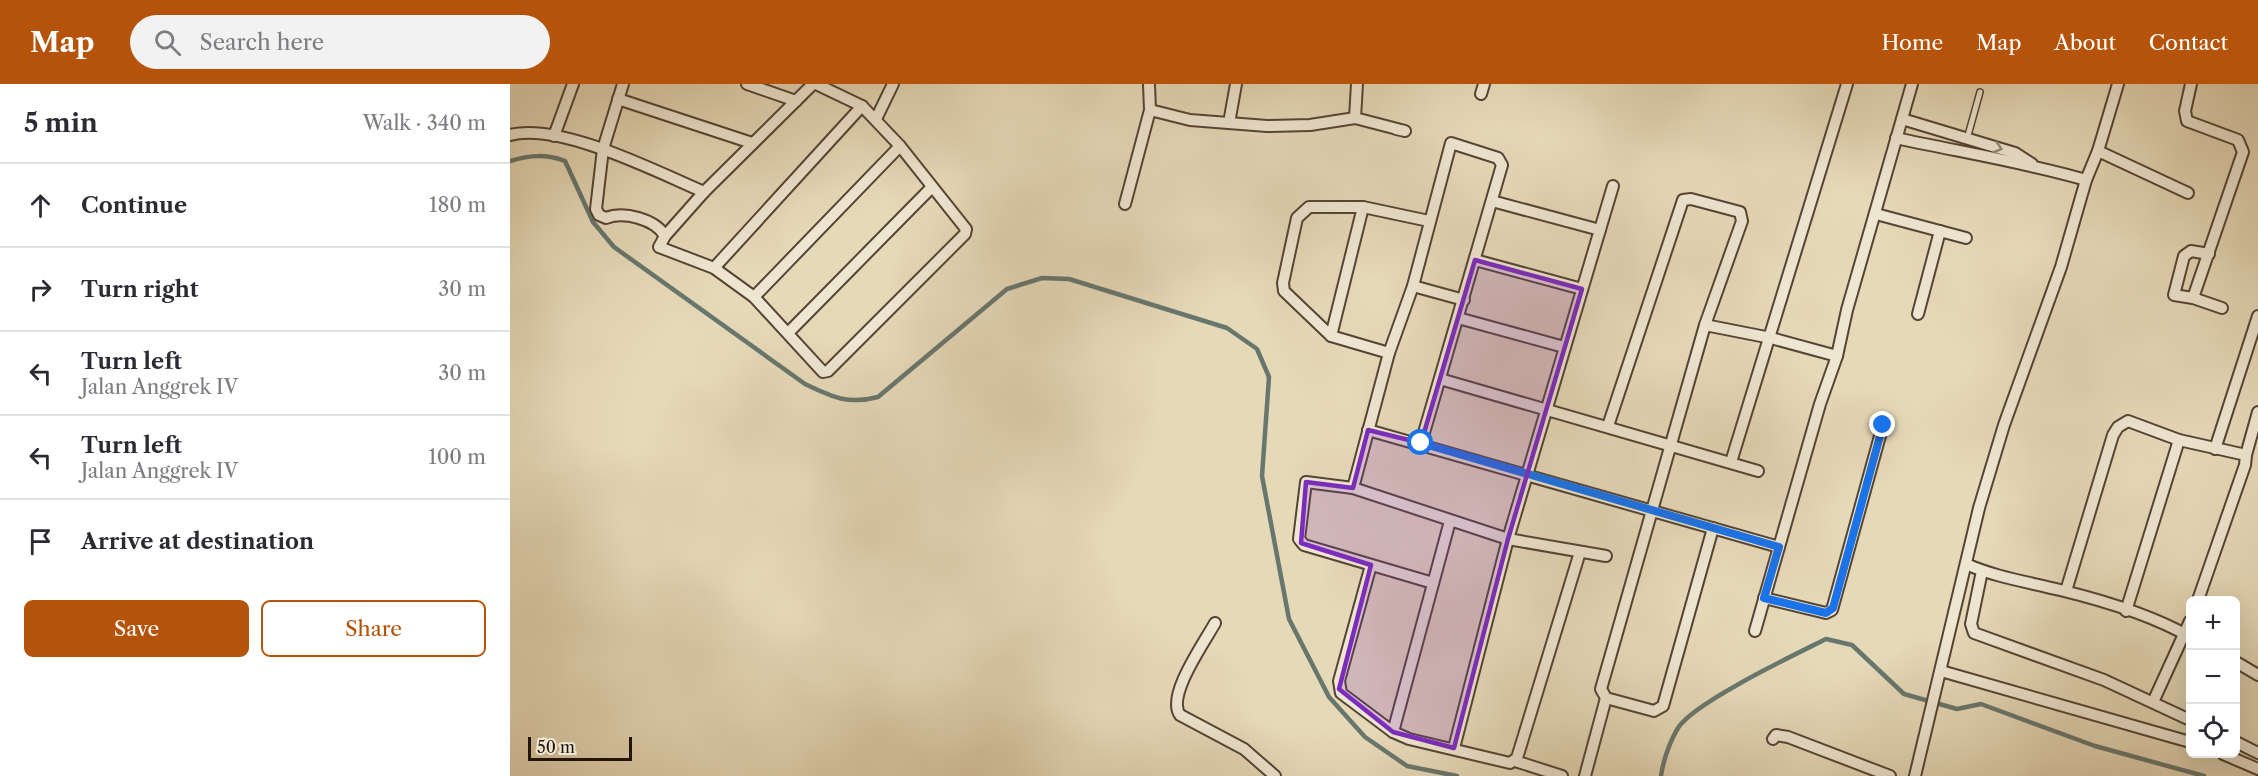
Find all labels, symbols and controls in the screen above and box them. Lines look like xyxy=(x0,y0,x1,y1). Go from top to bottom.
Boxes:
search box xyxy=(130,15,550,69)
text: Map xyxy=(30,25,94,59)
icon: search xyxy=(151,26,184,59)
text: Search here xyxy=(199,29,324,56)
text: Home xyxy=(1882,30,1943,55)
text: Map xyxy=(1976,30,2021,55)
text: About xyxy=(2054,30,2116,55)
text: Contact xyxy=(2149,30,2228,55)
text: 5 min xyxy=(24,107,98,139)
text: Walk · 340 m xyxy=(363,111,486,135)
one-way arrow xyxy=(1992,141,2003,153)
icon: ahead xyxy=(24,189,57,222)
text: Continue xyxy=(81,192,187,219)
text: 180 m xyxy=(429,193,486,217)
icon: right xyxy=(24,273,57,306)
text: Turn right xyxy=(81,276,199,303)
text: 30 m xyxy=(438,277,486,301)
text: Turn left xyxy=(81,348,182,375)
icon: left xyxy=(24,357,57,390)
text: 30 m xyxy=(438,361,486,385)
text: Jalan Anggrek IV xyxy=(81,375,238,399)
route end xyxy=(1869,411,1895,437)
route start xyxy=(1407,429,1433,455)
text: Turn left xyxy=(81,432,182,459)
icon: left xyxy=(24,441,57,474)
text: 100 m xyxy=(428,445,486,469)
text: Jalan Anggrek IV xyxy=(81,459,238,483)
icon: arrive xyxy=(24,525,57,558)
text: Arrive at destination xyxy=(81,528,314,555)
map controls xyxy=(2186,596,2240,758)
button: + xyxy=(2186,596,2240,650)
button: Save xyxy=(24,600,249,657)
button: Share xyxy=(261,600,486,657)
button: − xyxy=(2186,650,2240,704)
button: locate xyxy=(2186,704,2240,758)
scale bar xyxy=(528,734,632,762)
text: 50 m xyxy=(537,737,575,757)

